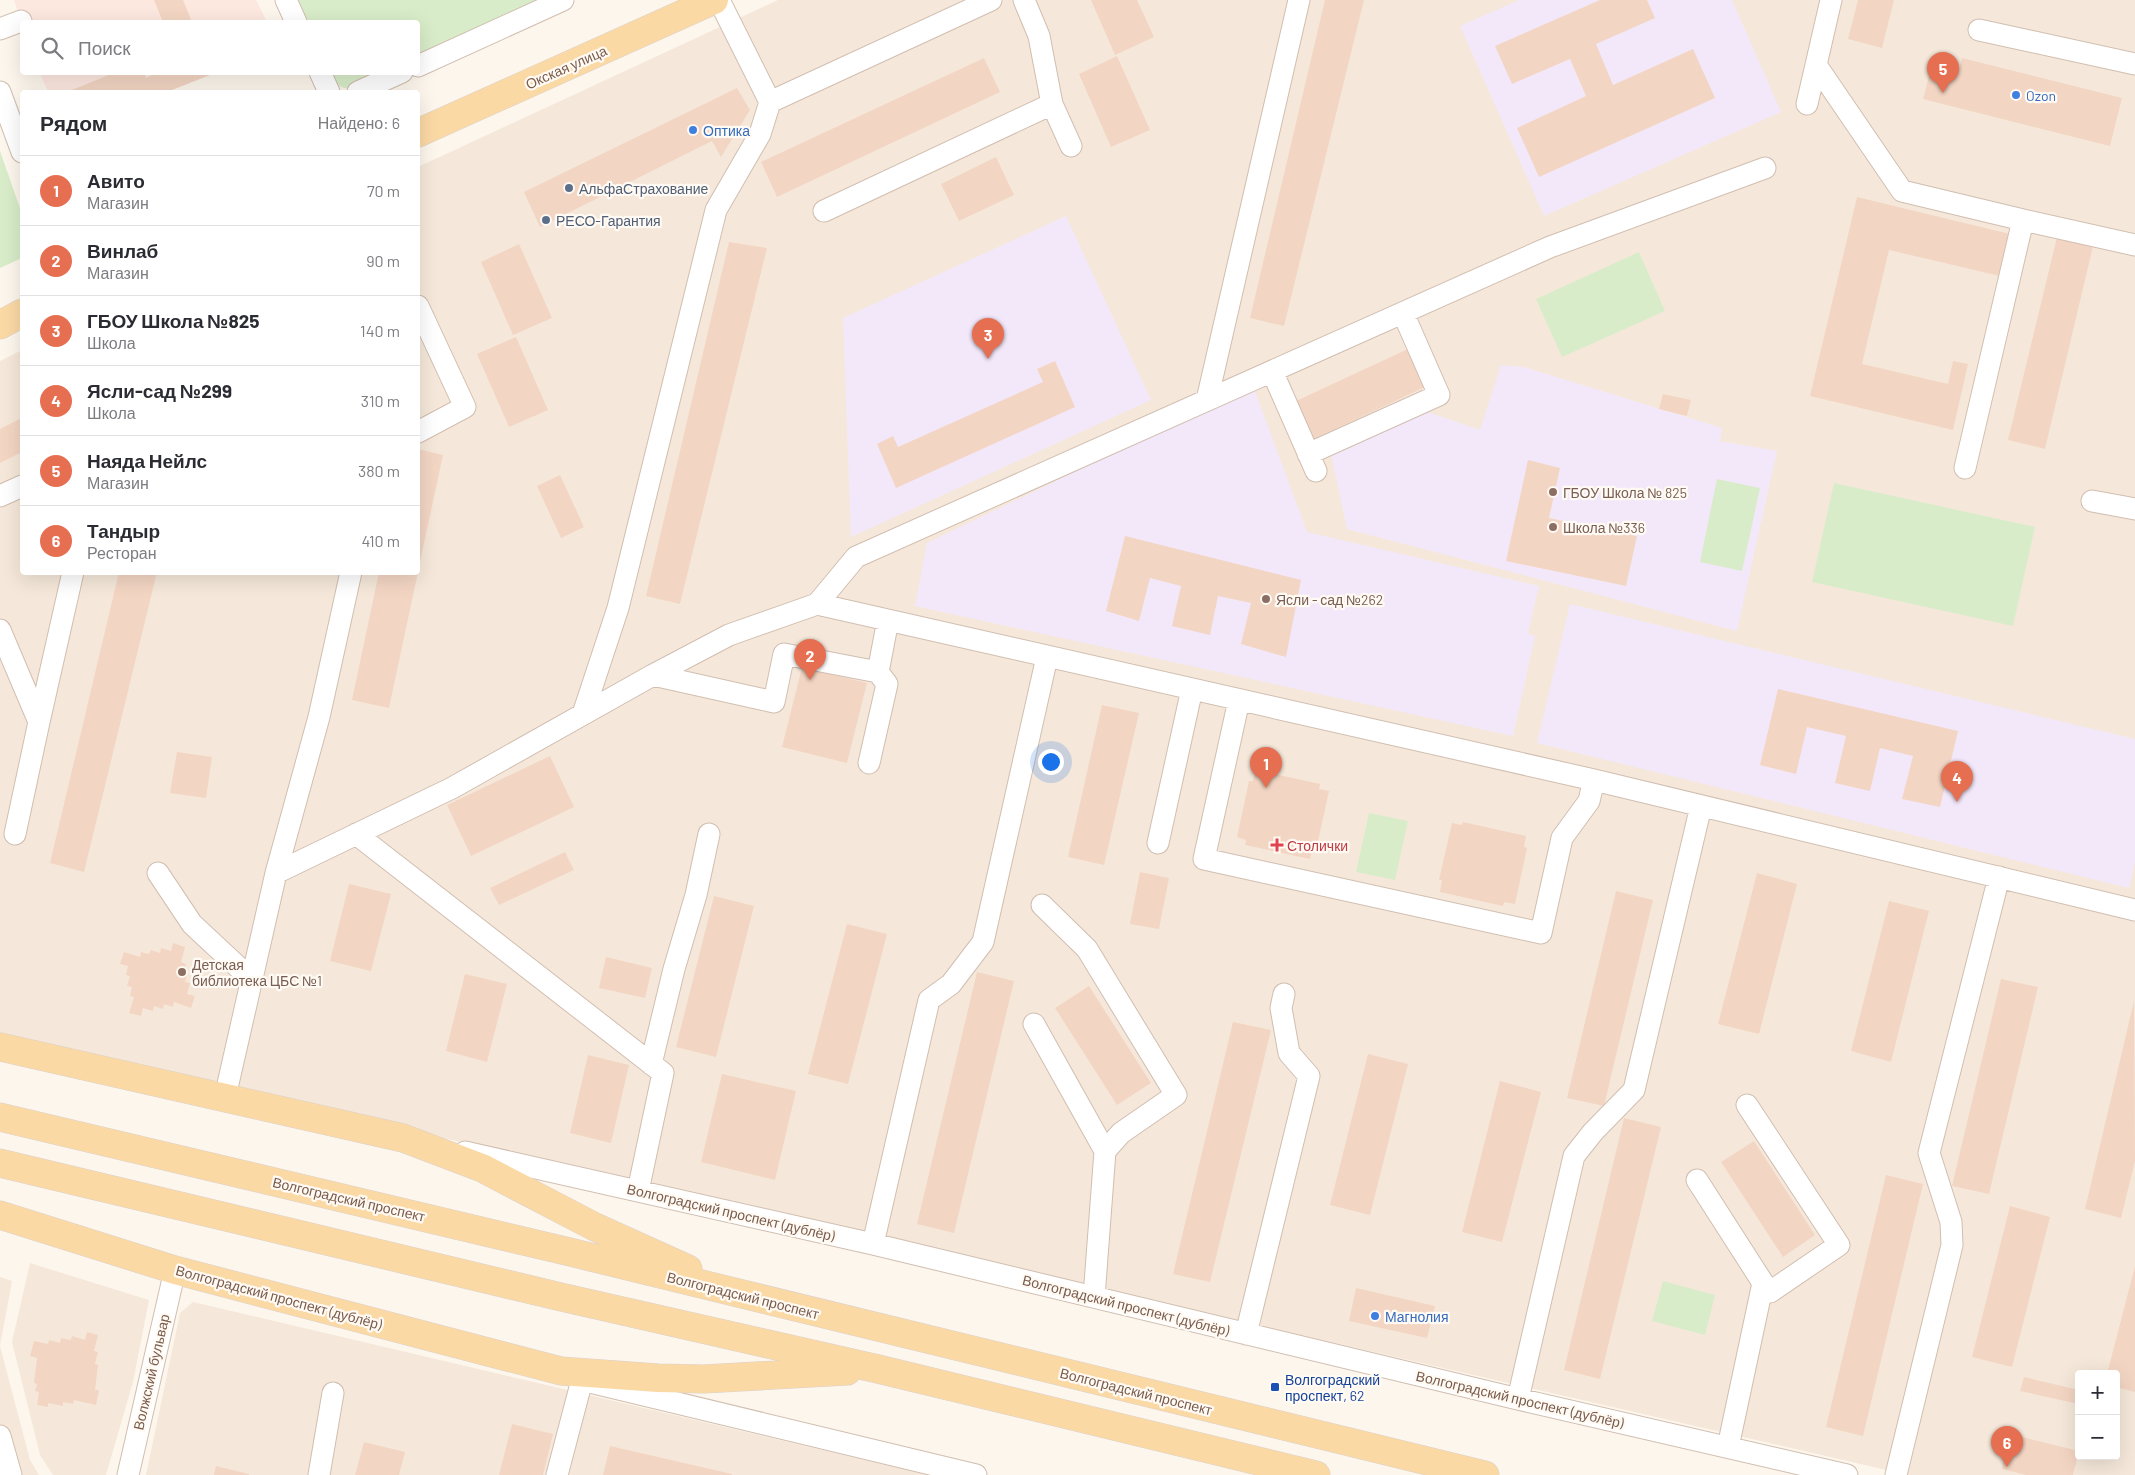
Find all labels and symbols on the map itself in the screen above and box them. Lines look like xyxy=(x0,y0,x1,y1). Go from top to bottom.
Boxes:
street label: Окская улица xyxy=(523,41,610,93)
pin: 5 xyxy=(1927,52,1959,93)
place label: Ozon xyxy=(2026,87,2056,104)
marker: Ozon xyxy=(2010,89,2022,101)
place label: Оптика xyxy=(703,122,750,139)
marker: Оптика xyxy=(687,124,699,136)
place label: АльфаСтрахование xyxy=(579,180,708,197)
marker: АльфаСтрахование xyxy=(563,182,575,194)
place label: РЕСО-Гарантия xyxy=(556,212,661,229)
marker: РЕСО-Гарантия xyxy=(540,214,552,226)
pin: 3 xyxy=(972,318,1004,359)
place label: ГБОУ Школа № 825 xyxy=(1563,484,1687,501)
marker: ГБОУ Школа № 825 xyxy=(1547,486,1559,498)
place label: Школа №336 xyxy=(1563,519,1645,536)
marker: Школа №336 xyxy=(1547,521,1559,533)
place label: Ясли - сад №262 xyxy=(1276,591,1383,608)
marker: Ясли - сад №262 xyxy=(1260,593,1272,605)
pin: 2 xyxy=(794,639,826,680)
pin: 1 xyxy=(1250,747,1282,788)
your location xyxy=(1038,749,1064,775)
pin: 4 xyxy=(1941,761,1973,802)
place label: Столички xyxy=(1287,837,1348,854)
marker: Столички xyxy=(1271,839,1283,851)
place label: Детская библиотека ЦБС №1 xyxy=(192,956,322,989)
marker: Детская библиотека ЦБС №1 xyxy=(176,966,188,978)
street label: Волгоградский проспект xyxy=(271,1173,428,1225)
street label: Волгоградский проспект (дублёр) xyxy=(625,1180,837,1244)
street label: Волгоградский проспект (дублёр) xyxy=(174,1261,384,1333)
street label: Волгоградский проспект xyxy=(665,1268,821,1322)
street label: Волгоградский проспект (дублёр) xyxy=(1021,1271,1232,1339)
place label: Магнолия xyxy=(1385,1308,1449,1325)
marker: Магнолия xyxy=(1369,1310,1381,1322)
street label: Волжский бульвар xyxy=(129,1312,173,1432)
street label: Волгоградский проспект xyxy=(1058,1364,1214,1418)
street label: Волгоградский проспект (дублёр) xyxy=(1414,1367,1626,1431)
place label: Волгоградский проспект, 62 xyxy=(1285,1371,1380,1404)
marker: Волгоградский проспект, 62 xyxy=(1269,1381,1281,1393)
pin: 6 xyxy=(1991,1426,2023,1467)

